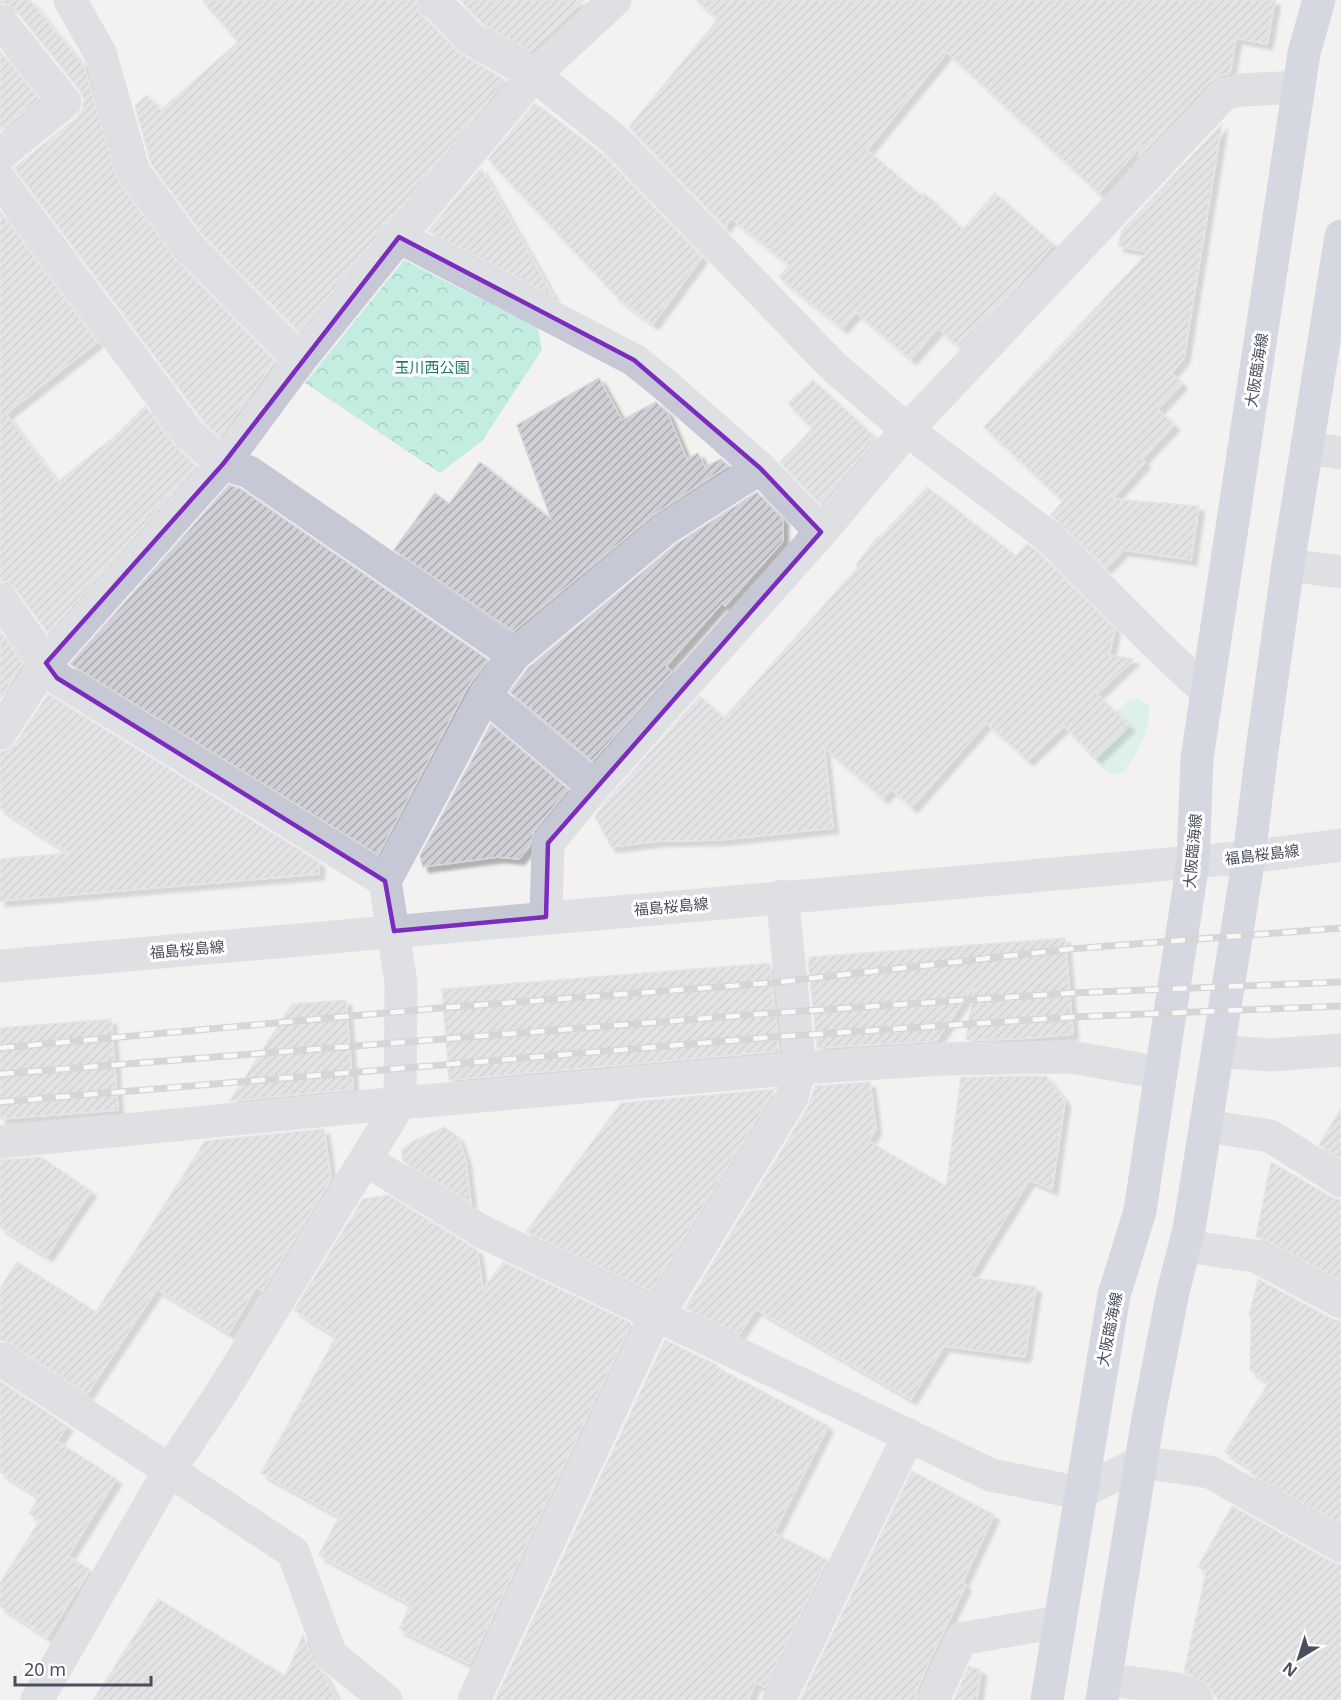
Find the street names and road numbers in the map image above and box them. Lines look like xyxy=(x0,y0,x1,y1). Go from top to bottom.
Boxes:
street label: 大阪臨海線 xyxy=(1240,331,1272,409)
street label: 大阪臨海線 xyxy=(1179,813,1205,889)
street label: 福島桜島線 xyxy=(1224,840,1300,868)
street label: 福島桜島線 xyxy=(633,893,709,919)
street label: 福島桜島線 xyxy=(149,936,225,962)
street label: 大阪臨海線 xyxy=(1092,1290,1126,1368)

